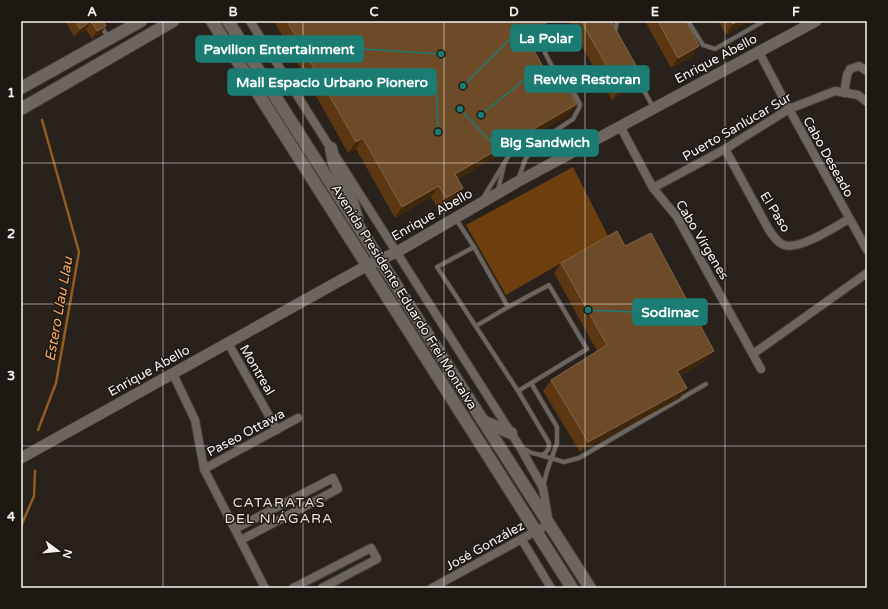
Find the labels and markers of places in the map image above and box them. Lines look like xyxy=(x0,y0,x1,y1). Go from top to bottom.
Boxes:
callout: La Polar xyxy=(511,25,581,51)
callout: Pavilion Entertainment xyxy=(196,36,363,62)
callout: Revive Restoran xyxy=(525,66,649,92)
callout: Mall Espacio Urbano Pionero xyxy=(228,69,436,95)
callout: Big Sandwich xyxy=(492,130,598,156)
callout: Sodimac xyxy=(633,299,707,325)

